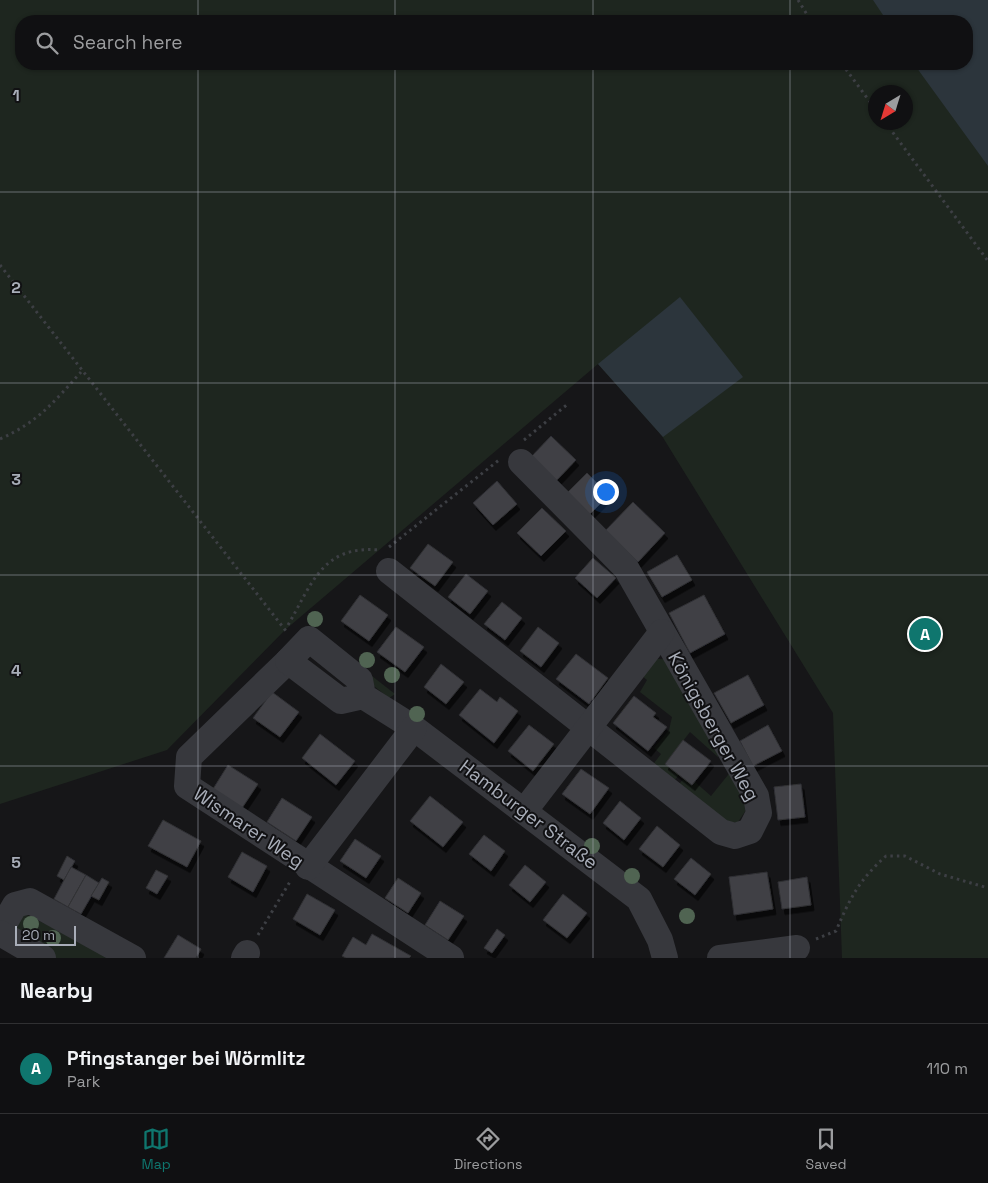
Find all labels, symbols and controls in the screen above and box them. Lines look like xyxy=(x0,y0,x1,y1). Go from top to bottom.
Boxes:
search box xyxy=(15,15,973,70)
icon: search xyxy=(33,29,61,57)
text: Search here xyxy=(73,30,183,55)
text: 1 xyxy=(12,85,20,106)
north arrow xyxy=(868,85,913,130)
text: 2 xyxy=(11,277,21,298)
text: 3 xyxy=(11,469,21,490)
your location xyxy=(593,479,619,505)
pin: A xyxy=(909,615,941,653)
street label: Königsberger Weg xyxy=(662,647,765,805)
text: 4 xyxy=(11,660,21,681)
street label: Hamburger Straße xyxy=(454,754,603,875)
street label: Wismarer Weg xyxy=(189,781,309,874)
text: 5 xyxy=(11,852,21,873)
scale bar xyxy=(15,923,76,946)
text: 20 m xyxy=(22,926,55,944)
text: Nearby xyxy=(20,977,93,1004)
text: Pfingstanger bei Wörmlitz xyxy=(67,1046,305,1071)
text: A xyxy=(31,1058,41,1079)
text: 110 m xyxy=(926,1058,968,1079)
text: Park xyxy=(67,1071,100,1092)
tab: Map xyxy=(142,1125,171,1173)
tab: Directions xyxy=(454,1125,522,1173)
tab: Saved xyxy=(806,1125,846,1173)

